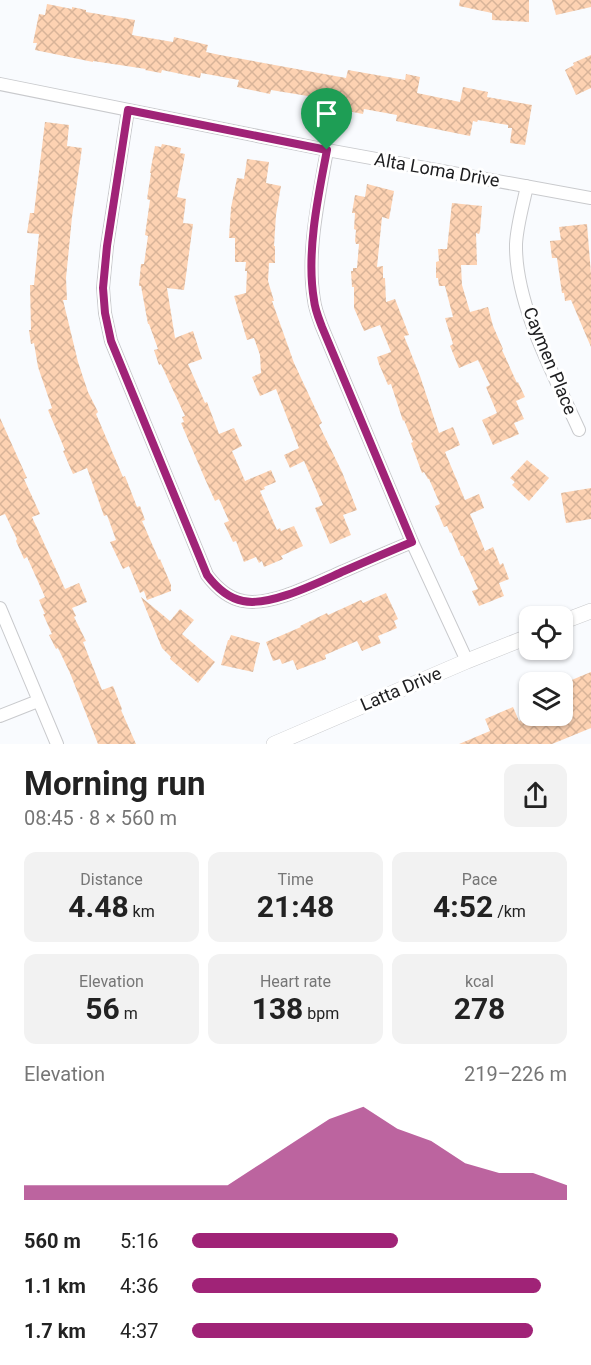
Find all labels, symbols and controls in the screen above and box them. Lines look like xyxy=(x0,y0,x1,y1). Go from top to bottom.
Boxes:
pin xyxy=(301,88,352,150)
icon: arrive xyxy=(310,97,343,130)
street label: Alta Loma Drive xyxy=(373,148,501,191)
street label: Caymen Place xyxy=(519,304,582,418)
map controls xyxy=(519,606,573,726)
button: locate xyxy=(519,606,573,660)
street label: Latta Drive xyxy=(357,662,444,715)
button: layers xyxy=(519,672,573,726)
text: Morning run xyxy=(24,764,205,803)
button: share xyxy=(504,764,567,827)
text: 08:45 · 8 × 560 m xyxy=(24,806,177,830)
text: Distance xyxy=(80,870,143,889)
text: Time xyxy=(278,870,313,889)
text: Pace xyxy=(462,870,497,889)
text: 4.48 xyxy=(68,889,129,924)
text: 21:48 xyxy=(257,889,334,924)
text: 4:52 xyxy=(433,889,493,924)
text: km xyxy=(129,902,155,921)
text: /km xyxy=(493,902,526,921)
text: Elevation xyxy=(79,972,144,991)
text: Heart rate xyxy=(260,972,331,991)
text: kcal xyxy=(465,972,494,991)
text: 56 xyxy=(85,991,120,1026)
text: 138 xyxy=(252,991,303,1026)
text: 278 xyxy=(454,991,505,1026)
text: m xyxy=(120,1004,138,1023)
text: bpm xyxy=(303,1004,339,1023)
text: Elevation xyxy=(24,1062,105,1086)
text: 219–226 m xyxy=(464,1062,567,1086)
text: 560 m xyxy=(24,1229,81,1253)
text: 5:16 xyxy=(120,1229,159,1253)
text: 1.1 km xyxy=(24,1274,86,1298)
text: 4:36 xyxy=(120,1274,159,1298)
text: 1.7 km xyxy=(24,1319,86,1343)
text: 4:37 xyxy=(120,1319,159,1343)

